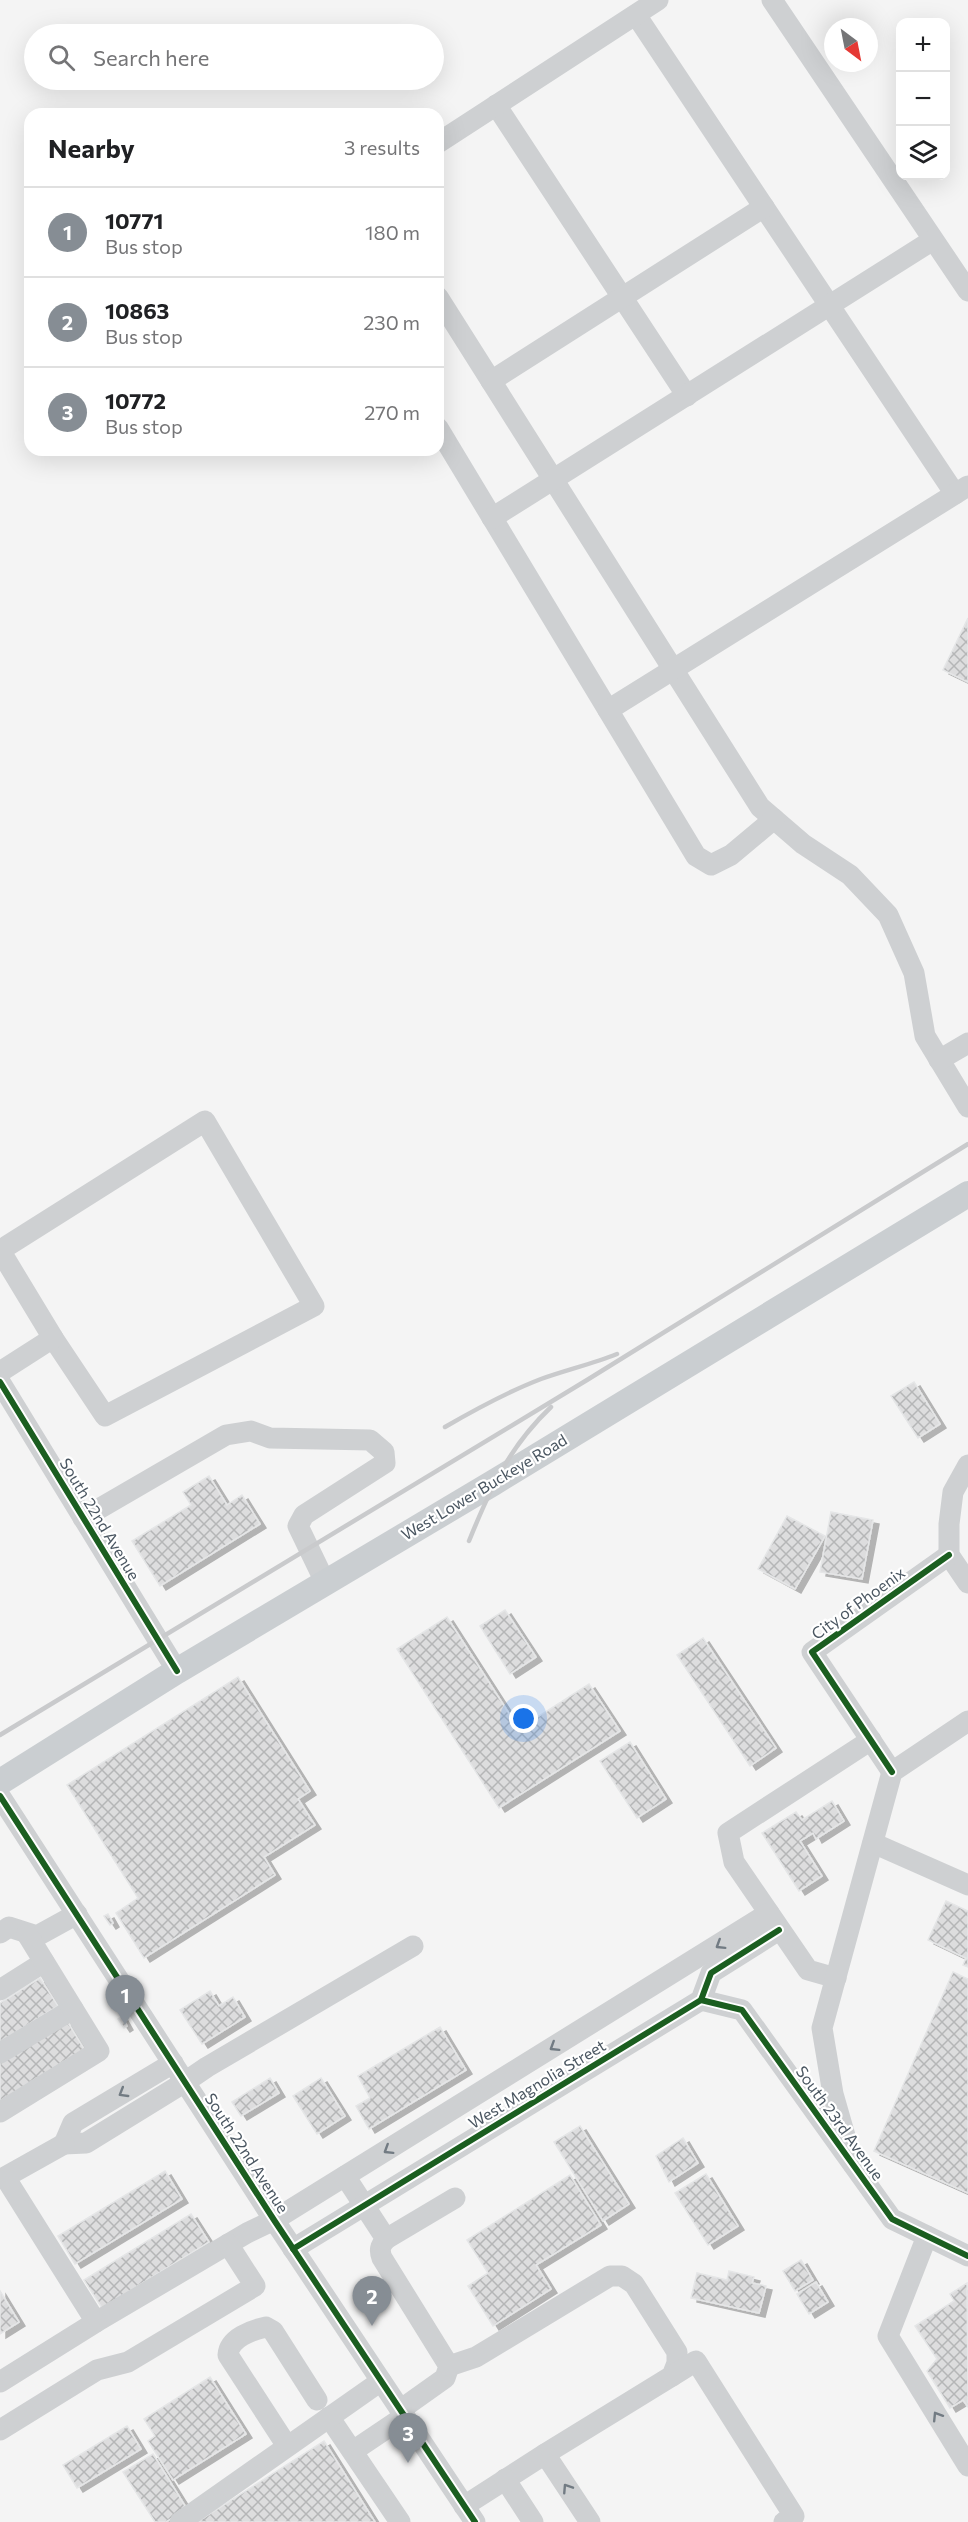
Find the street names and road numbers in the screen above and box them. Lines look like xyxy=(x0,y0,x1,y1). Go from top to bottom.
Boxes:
street label: West Lower Buckeye Road xyxy=(397,1430,570,1544)
street label: South 22nd Avenue xyxy=(56,1454,144,1583)
street label: City of Phoenix xyxy=(807,1562,909,1643)
street label: West Magnolia Street xyxy=(465,2035,609,2132)
street label: South 23rd Avenue xyxy=(793,2062,888,2183)
street label: South 22nd Avenue xyxy=(202,2089,293,2216)

